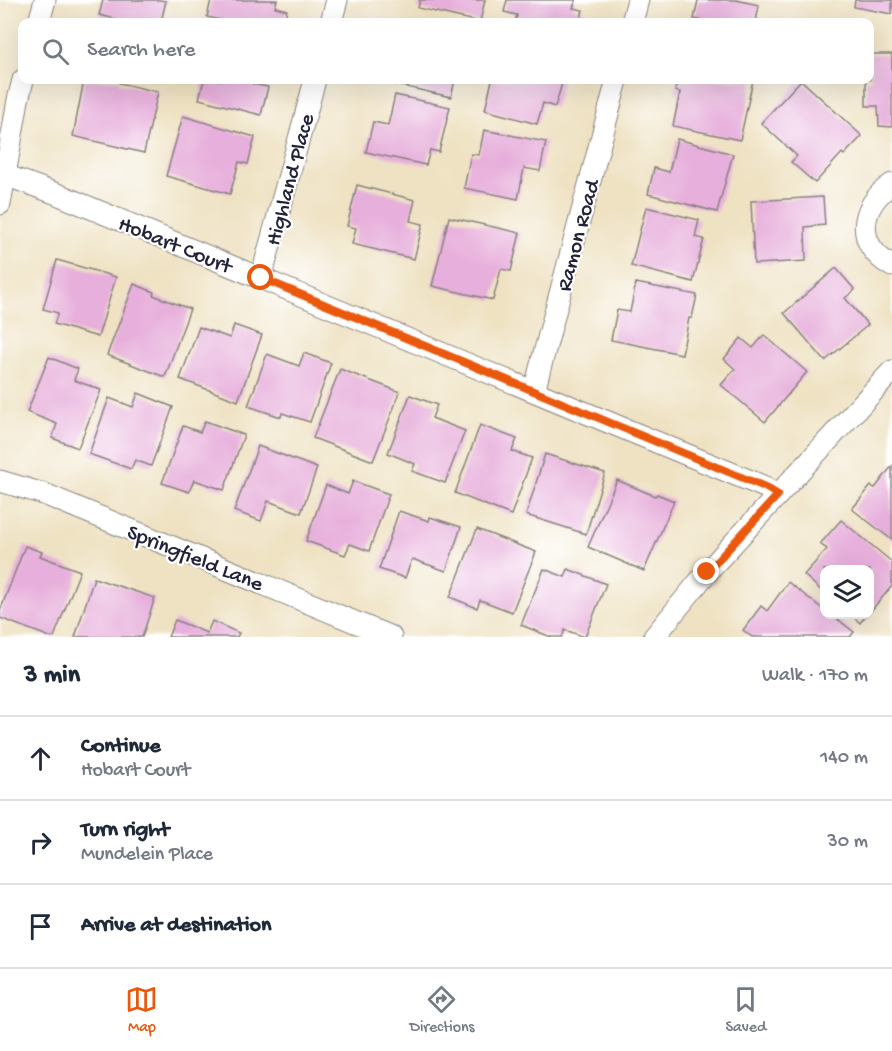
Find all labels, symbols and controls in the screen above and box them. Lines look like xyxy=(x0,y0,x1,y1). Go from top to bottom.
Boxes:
search box xyxy=(18,18,874,84)
icon: search xyxy=(39,35,72,68)
text: Search here xyxy=(87,38,195,64)
street label: Highland Place xyxy=(262,111,322,249)
street label: Ramon Road xyxy=(552,175,608,295)
street label: Hobart Court xyxy=(114,212,237,282)
route start xyxy=(247,264,273,290)
street label: Springfield Lane xyxy=(123,521,267,599)
route end xyxy=(693,558,719,584)
map controls xyxy=(820,565,874,619)
button: layers xyxy=(820,565,874,619)
text: 3 min xyxy=(24,661,80,692)
text: Walk · 170 m xyxy=(762,665,868,688)
text: Continue xyxy=(81,734,161,760)
icon: ahead xyxy=(24,742,57,775)
text: 140 m xyxy=(820,747,868,770)
text: Hobart Court xyxy=(81,760,190,783)
text: Turn right xyxy=(81,818,169,844)
icon: right xyxy=(24,826,57,859)
text: 30 m xyxy=(827,831,868,854)
text: Mundelein Place xyxy=(81,844,213,867)
icon: arrive xyxy=(24,910,57,943)
text: Arrive at destination xyxy=(81,913,271,939)
tab: Map xyxy=(125,983,158,1038)
tab: Directions xyxy=(409,983,475,1038)
tab: Saved xyxy=(725,983,766,1038)

